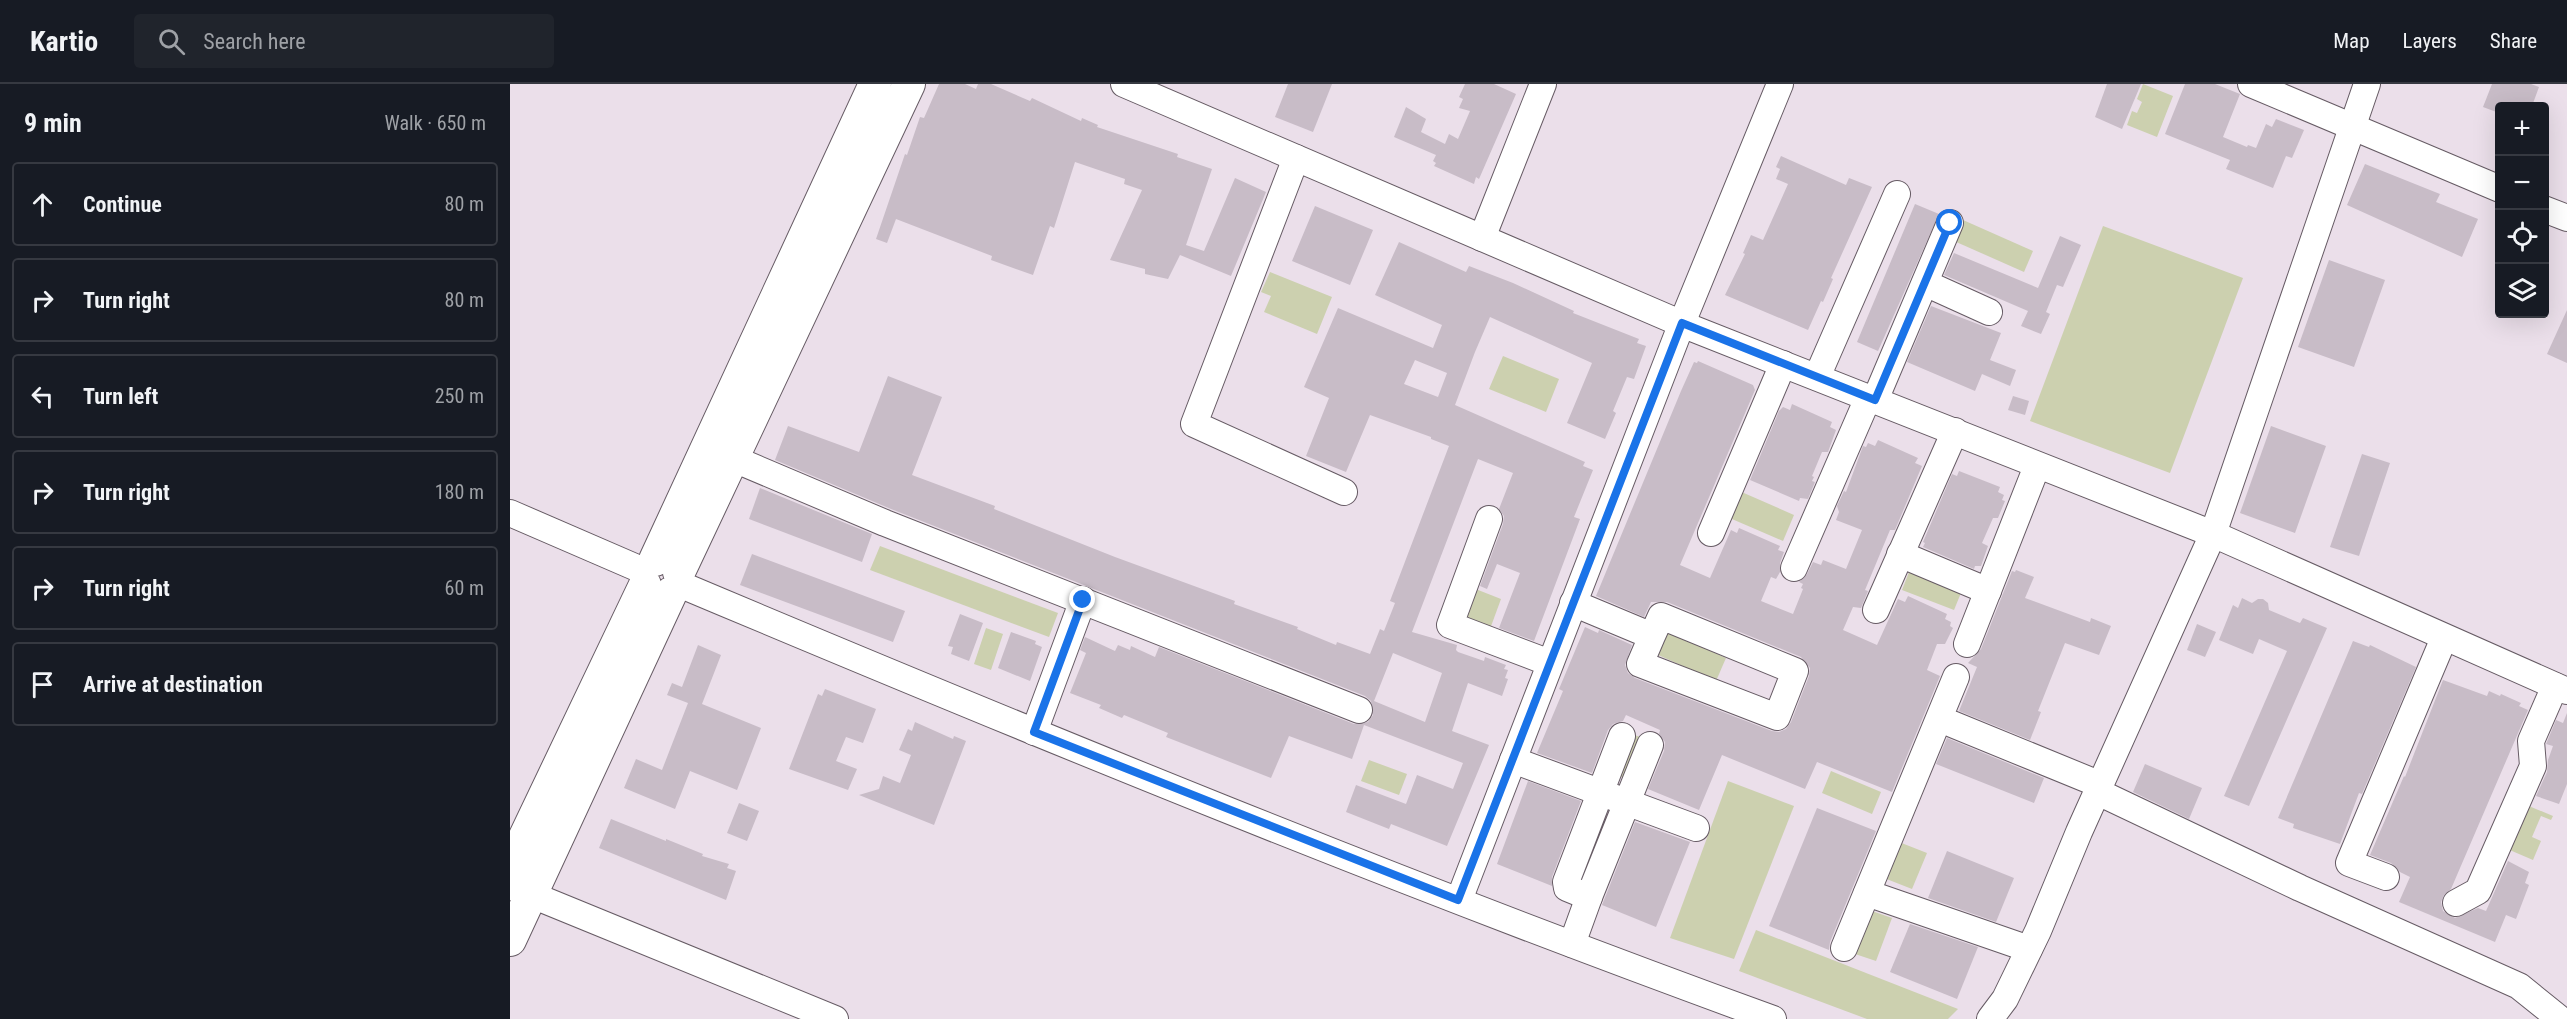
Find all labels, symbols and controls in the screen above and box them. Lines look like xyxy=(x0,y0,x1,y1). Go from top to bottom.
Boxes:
search box xyxy=(134,14,554,68)
text: Kartio xyxy=(30,25,98,58)
icon: search xyxy=(155,25,188,58)
text: Search here xyxy=(203,29,306,54)
text: Map xyxy=(2333,29,2370,53)
text: Layers xyxy=(2403,29,2457,53)
text: Share xyxy=(2490,29,2537,53)
map controls xyxy=(2495,102,2549,318)
button: + xyxy=(2495,102,2549,156)
text: 9 min xyxy=(24,108,82,138)
text: Walk · 650 m xyxy=(385,111,486,135)
button: − xyxy=(2495,156,2549,210)
icon: ahead xyxy=(26,188,59,221)
text: Continue xyxy=(83,192,162,217)
text: 80 m xyxy=(445,192,484,216)
route start xyxy=(1936,209,1962,235)
button: locate xyxy=(2495,210,2549,264)
button: layers xyxy=(2495,264,2549,318)
icon: right xyxy=(26,284,59,317)
text: Turn right xyxy=(83,288,170,313)
text: 80 m xyxy=(445,288,484,312)
icon: left xyxy=(26,380,59,413)
text: Turn left xyxy=(83,384,158,409)
text: 250 m xyxy=(435,384,484,408)
icon: right xyxy=(26,476,59,509)
text: Turn right xyxy=(83,480,170,505)
text: 180 m xyxy=(435,480,484,504)
icon: right xyxy=(26,572,59,605)
text: Turn right xyxy=(83,576,170,601)
text: 60 m xyxy=(445,576,484,600)
route end xyxy=(1069,586,1095,612)
icon: arrive xyxy=(26,668,59,701)
text: Arrive at destination xyxy=(83,672,263,697)

